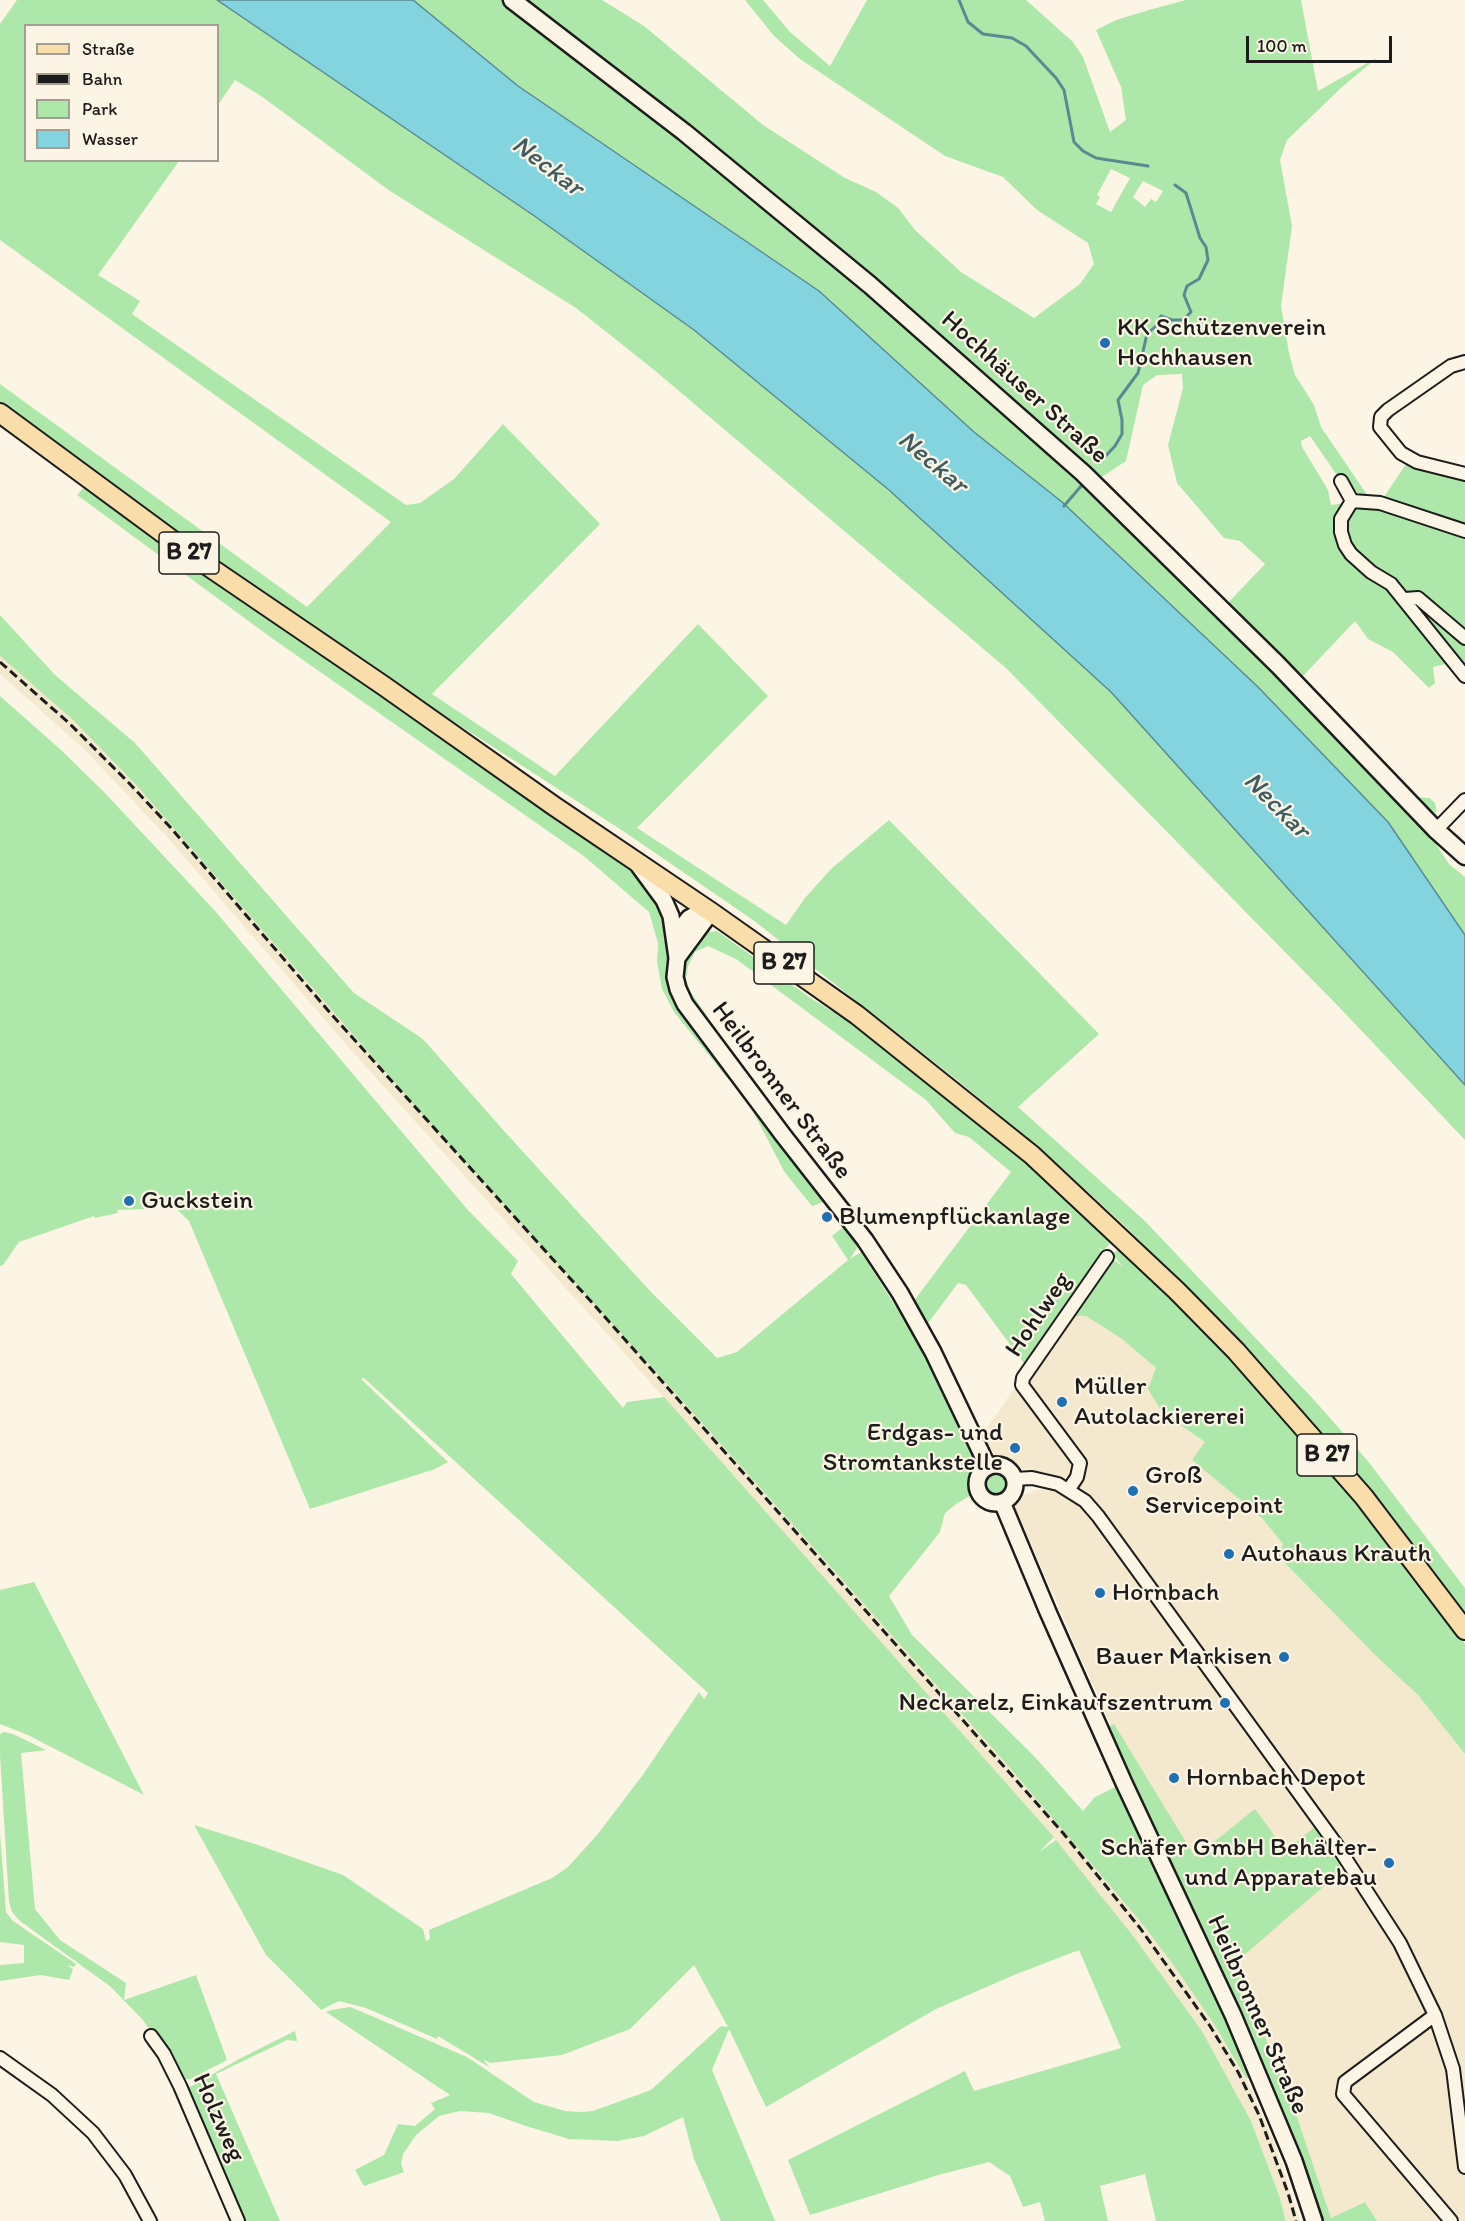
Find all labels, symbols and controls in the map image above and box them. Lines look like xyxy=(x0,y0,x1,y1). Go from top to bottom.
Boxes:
legend xyxy=(24,24,219,162)
scale bar xyxy=(1249,24,1394,62)
text: 100 m xyxy=(1257,35,1307,57)
text: Straße xyxy=(82,38,135,60)
text: Bahn xyxy=(82,68,122,90)
text: Park xyxy=(82,98,117,120)
text: Wasser xyxy=(82,128,138,150)
water label: Neckar xyxy=(505,130,589,204)
street label: Hochhäuser Straße xyxy=(934,305,1114,471)
place label: KK Schützenverein Hochhausen xyxy=(1117,312,1326,374)
marker: KK Schützenverein Hochhausen xyxy=(1098,336,1112,350)
water label: Neckar xyxy=(890,424,974,502)
road number: B 27 xyxy=(159,532,219,574)
water label: Neckar xyxy=(1236,766,1316,846)
road number: B 27 xyxy=(754,942,814,984)
street label: Heilbronner Straße xyxy=(704,996,858,1186)
place label: Guckstein xyxy=(141,1185,253,1217)
marker: Guckstein xyxy=(122,1194,136,1208)
place label: Blumenpflückanlage xyxy=(839,1201,1070,1233)
marker: Blumenpflückanlage xyxy=(820,1210,834,1224)
street label: Hohlweg xyxy=(999,1266,1079,1364)
place label: Müller Autolackiererei xyxy=(1074,1371,1245,1432)
marker: Müller Autolackiererei xyxy=(1055,1395,1069,1409)
place label: Erdgas- und Stromtankstelle xyxy=(823,1417,1003,1478)
road number: B 27 xyxy=(1297,1434,1357,1476)
marker: Erdgas- und Stromtankstelle xyxy=(1008,1441,1022,1455)
place label: Groß Servicepoint xyxy=(1145,1460,1283,1522)
marker: Groß Servicepoint xyxy=(1126,1484,1140,1498)
place label: Autohaus Krauth xyxy=(1241,1538,1431,1570)
marker: Autohaus Krauth xyxy=(1222,1547,1236,1561)
place label: Hornbach xyxy=(1112,1577,1219,1609)
marker: Hornbach xyxy=(1093,1586,1107,1600)
place label: Bauer Markisen xyxy=(1096,1641,1272,1673)
marker: Bauer Markisen xyxy=(1277,1650,1291,1664)
place label: Neckarelz, Einkaufszentrum xyxy=(898,1687,1213,1719)
marker: Neckarelz, Einkaufszentrum xyxy=(1218,1696,1232,1710)
place label: Hornbach Depot xyxy=(1186,1762,1366,1794)
marker: Hornbach Depot xyxy=(1167,1771,1181,1785)
place label: Schäfer GmbH Behälter- und Apparatebau xyxy=(1101,1832,1377,1894)
marker: Schäfer GmbH Behälter- und Apparatebau xyxy=(1382,1856,1396,1870)
street label: Heilbronner Straße xyxy=(1199,1911,1315,2119)
street label: Holzweg xyxy=(185,2069,251,2167)

